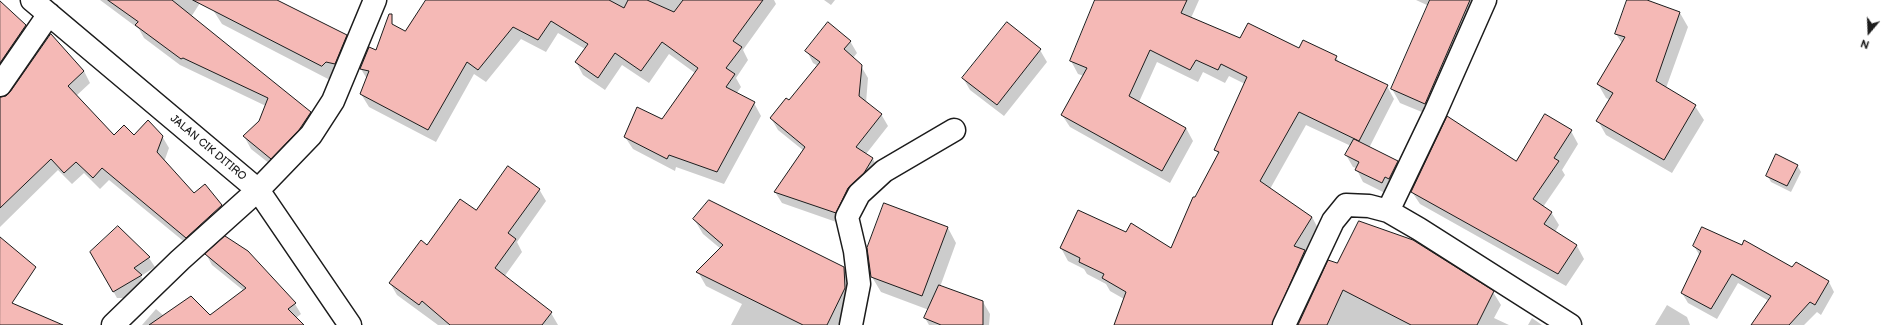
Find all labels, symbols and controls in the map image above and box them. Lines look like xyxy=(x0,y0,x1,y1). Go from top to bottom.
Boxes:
north arrow xyxy=(1849,12,1889,52)
text: N xyxy=(1859,36,1871,51)
street label: JALAN CIK DITIRO xyxy=(167,112,249,184)

